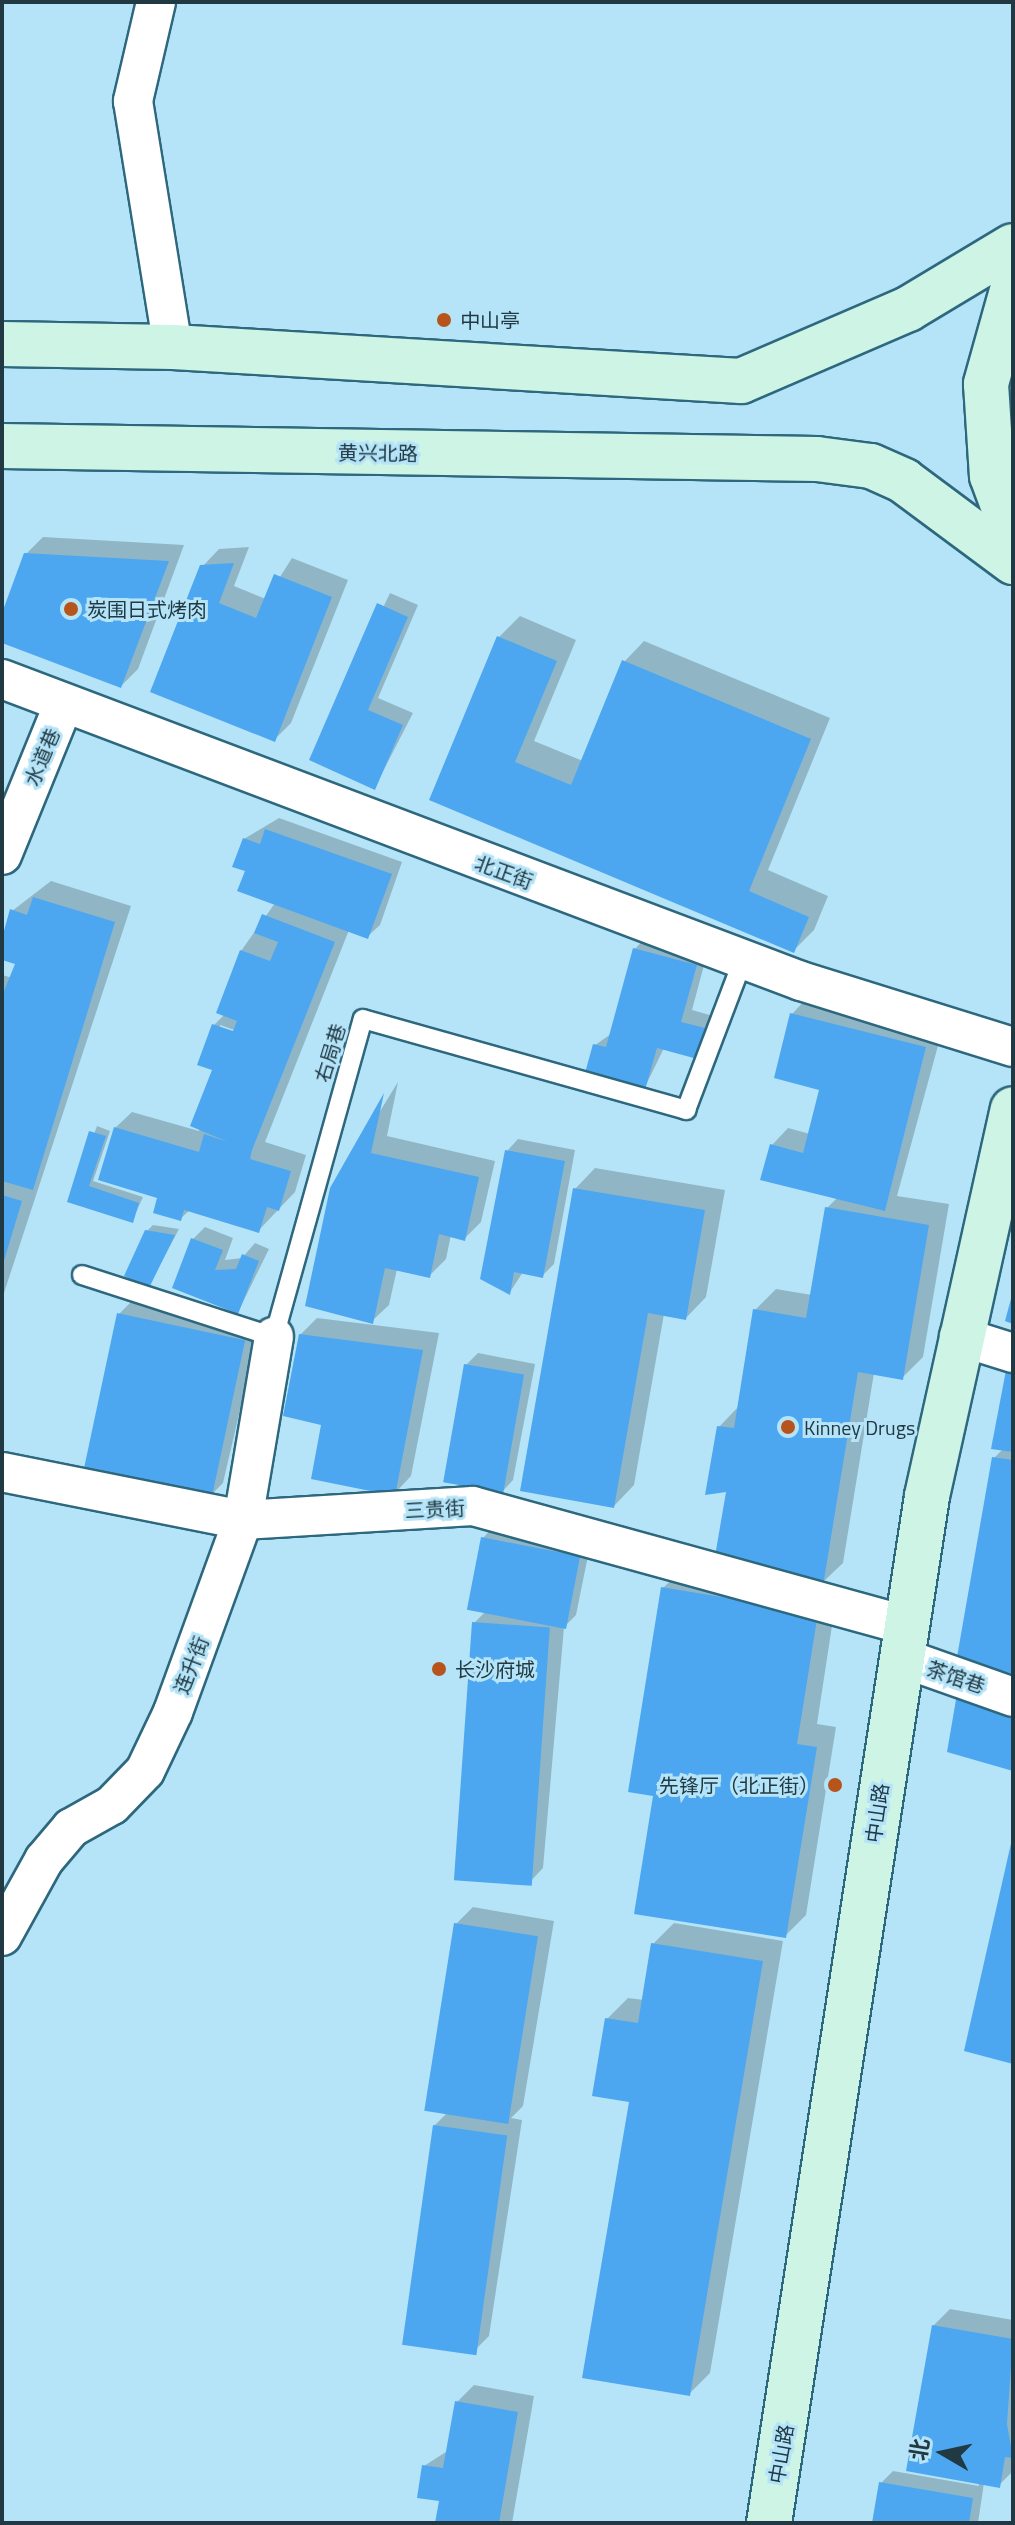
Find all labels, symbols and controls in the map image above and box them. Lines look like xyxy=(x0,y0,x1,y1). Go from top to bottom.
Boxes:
place label: 中山亭 xyxy=(460,308,520,332)
marker: 中山亭 xyxy=(435,311,453,329)
street label: 黄兴北路 xyxy=(338,440,418,466)
place label: 炭围日式烤肉 xyxy=(87,597,207,621)
marker: 炭围日式烤肉 xyxy=(62,600,80,618)
street label: 水道巷 xyxy=(19,725,65,789)
street label: 北正街 xyxy=(472,850,536,894)
street label: 右局巷 xyxy=(310,1021,350,1085)
place label: Kinney Drugs xyxy=(804,1415,915,1439)
marker: Kinney Drugs xyxy=(779,1418,797,1436)
street label: 三贵街 xyxy=(404,1495,466,1523)
street label: 连升街 xyxy=(169,1633,213,1697)
street label: 茶馆巷 xyxy=(924,1656,988,1698)
place label: 长沙府城 xyxy=(455,1657,535,1681)
marker: 长沙府城 xyxy=(430,1660,448,1678)
place label: 先锋厅（北正街） xyxy=(659,1773,819,1797)
marker: 先锋厅（北正街） xyxy=(826,1776,844,1794)
street label: 中山路 xyxy=(861,1782,893,1844)
north arrow xyxy=(903,2413,983,2493)
street label: 中山路 xyxy=(764,2422,798,2486)
text: 北 xyxy=(901,2436,938,2463)

